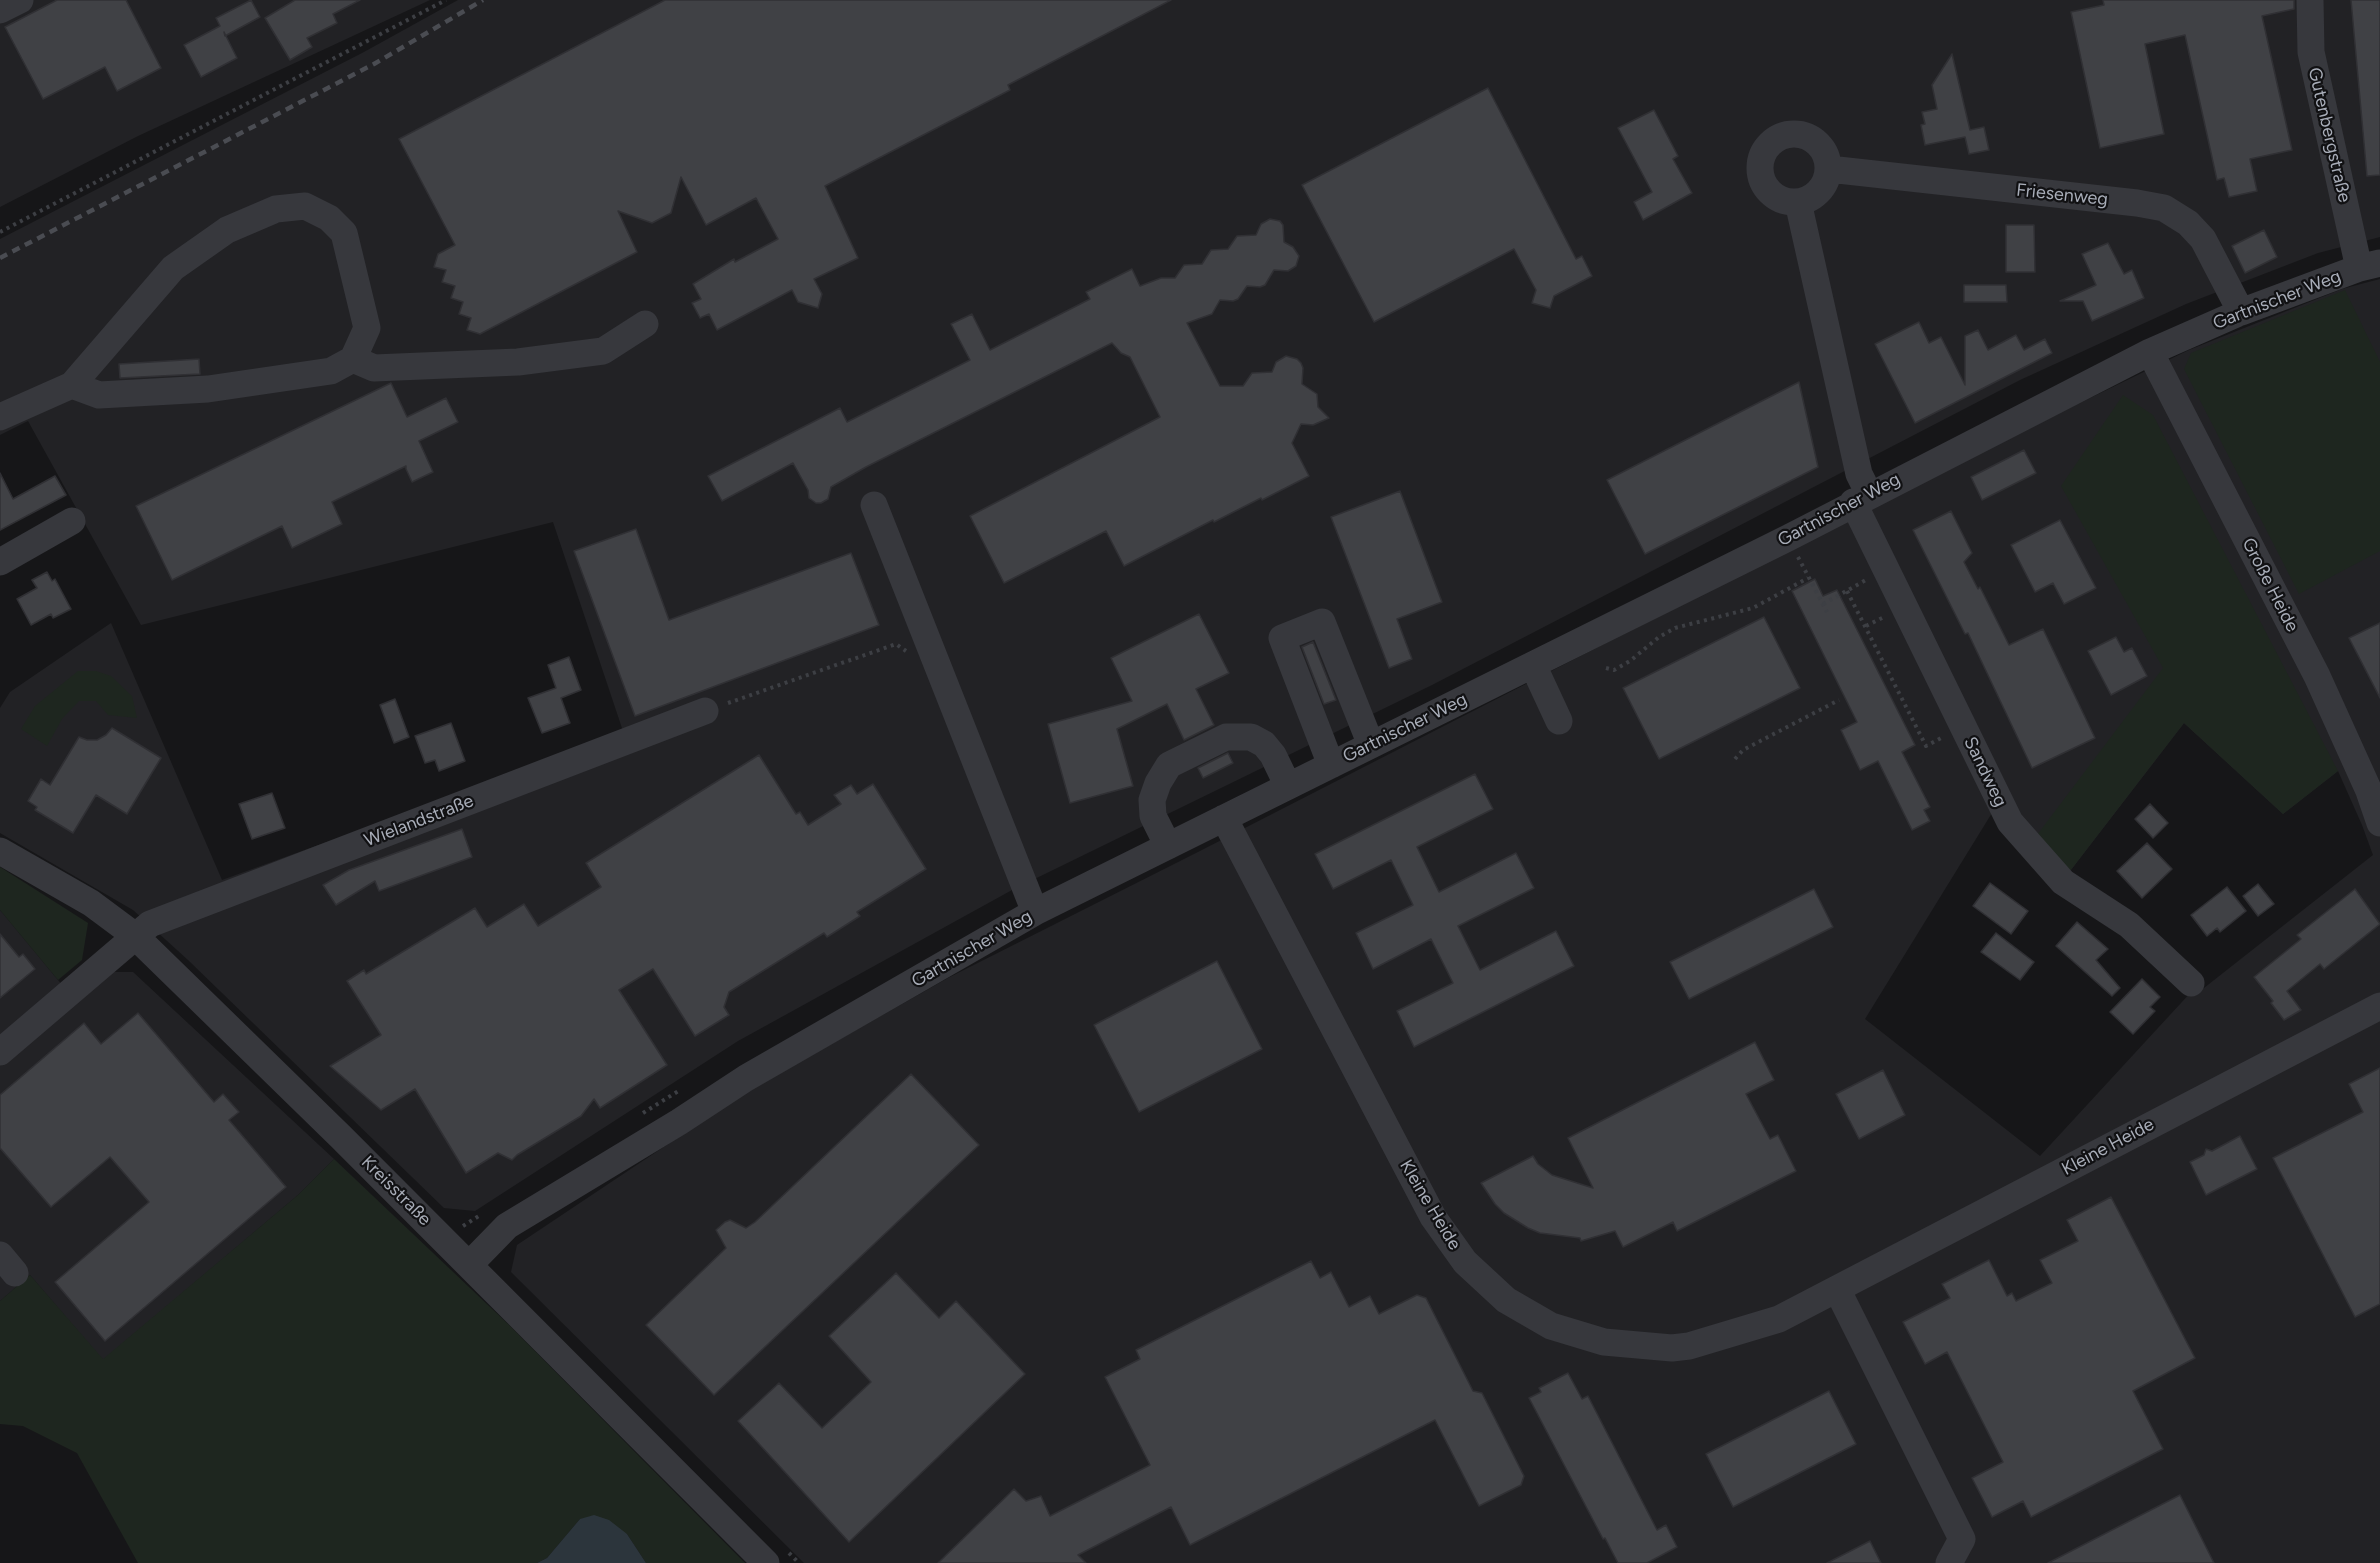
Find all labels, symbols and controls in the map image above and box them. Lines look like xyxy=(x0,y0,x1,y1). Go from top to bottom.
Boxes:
street label: Gutenbergstraße xyxy=(2303,65,2355,205)
street label: Friesenweg xyxy=(2015,179,2109,211)
street label: Gartnischer Weg xyxy=(2210,266,2344,334)
street label: Gartnischer Weg xyxy=(1774,469,1904,551)
street label: Große Heide xyxy=(2237,534,2303,636)
street label: Gartnischer Weg xyxy=(1339,689,1471,767)
street label: Sandweg xyxy=(1959,734,2011,810)
street label: Wielandstraße xyxy=(361,790,477,852)
street label: Gartnischer Weg xyxy=(908,906,1036,992)
street label: Kleine Heide xyxy=(2058,1114,2158,1180)
street label: Kreisstraße xyxy=(357,1152,435,1230)
street label: Kleine Heide xyxy=(1395,1156,1465,1254)

